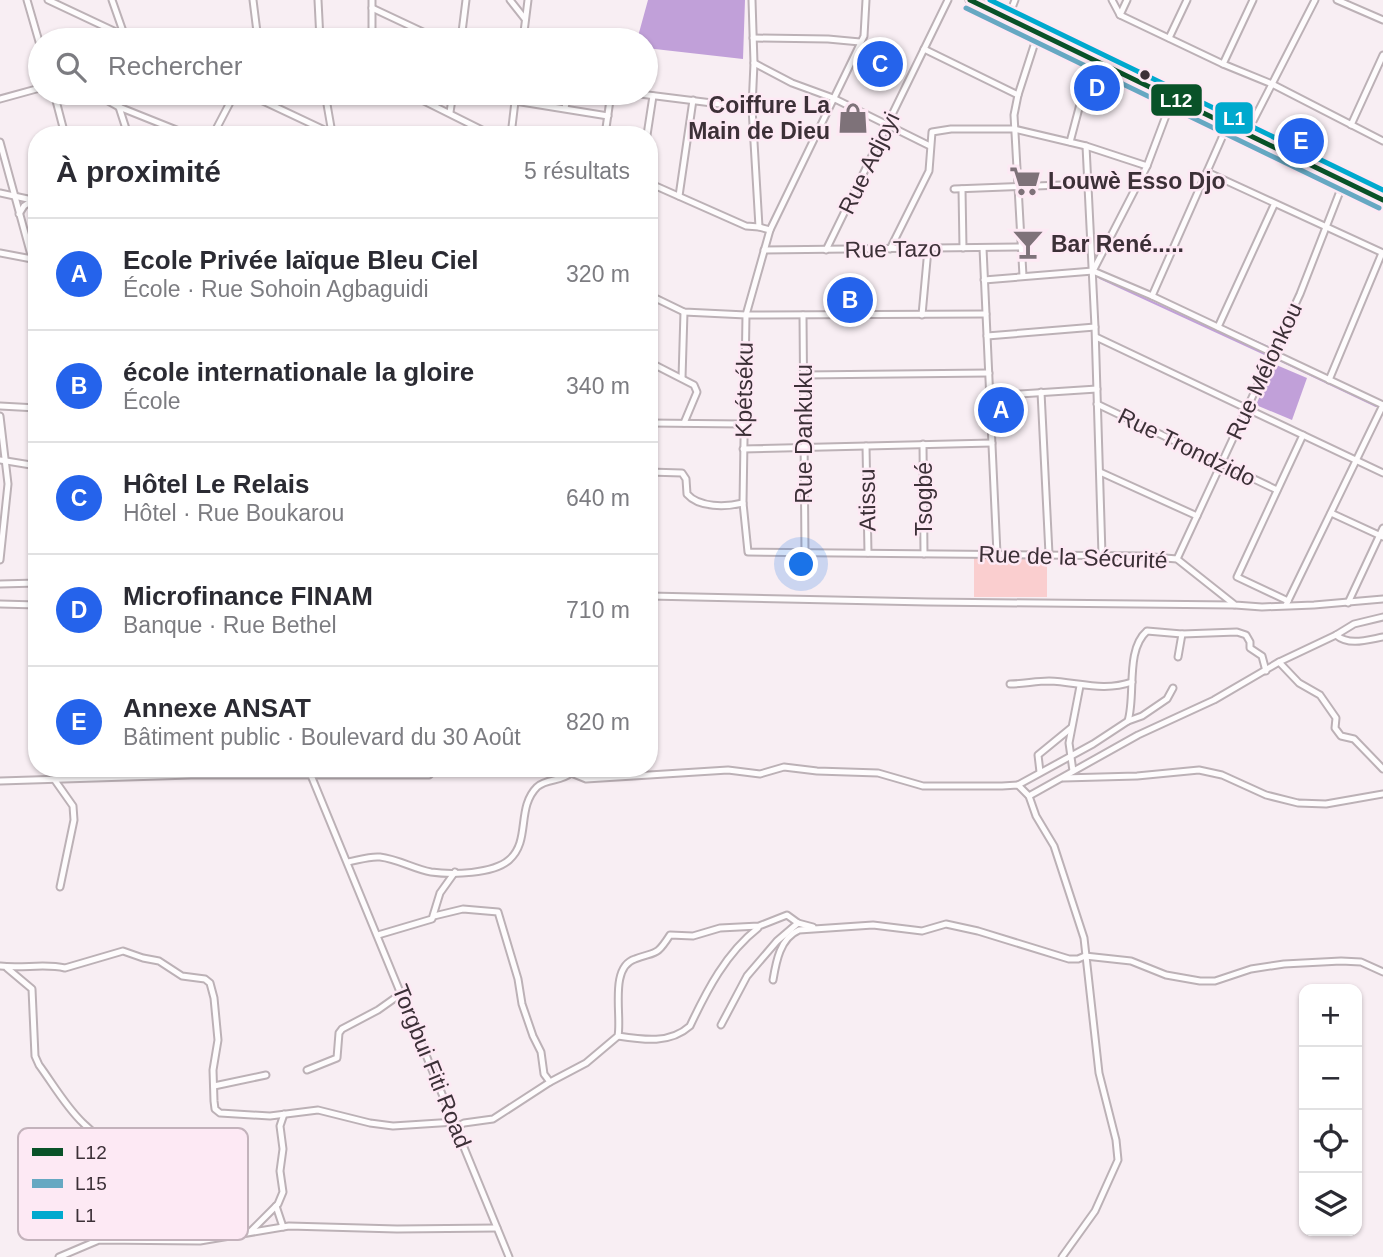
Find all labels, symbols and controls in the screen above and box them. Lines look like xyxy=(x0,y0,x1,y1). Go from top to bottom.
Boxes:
search box xyxy=(28,28,658,105)
pin: C xyxy=(857,38,903,90)
icon: search xyxy=(52,48,90,86)
text: Rechercher xyxy=(108,51,242,81)
pin: D xyxy=(1074,62,1120,114)
unlabelled marker xyxy=(1138,68,1152,82)
line badge: L12 xyxy=(1150,83,1203,117)
text: L12 xyxy=(1160,90,1192,111)
place label: Coiffure La Main de Dieu xyxy=(688,92,830,144)
shop icon: Coiffure La Main de Dieu xyxy=(836,101,870,135)
line badge: L1 xyxy=(1214,101,1254,135)
street label: Rue Adjoyi xyxy=(833,108,905,218)
text: L1 xyxy=(1223,108,1246,129)
pin: E xyxy=(1278,115,1324,167)
text: À proximité xyxy=(56,155,221,188)
text: 5 résultats xyxy=(524,158,630,184)
supermarket icon: Louwè Esso Djo xyxy=(1008,164,1042,198)
place label: Louwè Esso Djo xyxy=(1048,168,1226,194)
bar icon: Bar René..... xyxy=(1011,227,1045,261)
place label: Bar René..... xyxy=(1051,231,1184,257)
street label: Rue Tazo xyxy=(844,235,942,263)
text: Ecole Privée laïque Bleu Ciel xyxy=(123,245,478,275)
text: A xyxy=(71,261,87,287)
text: 320 m xyxy=(566,261,630,287)
pin: B xyxy=(827,274,873,326)
text: École · Rue Sohoin Agbaguidi xyxy=(123,276,429,302)
street label: Rue Mélonkou xyxy=(1221,298,1307,444)
street label: Kpétséku xyxy=(730,342,758,438)
text: école internationale la gloire xyxy=(123,357,474,387)
street label: Rue Dankuku xyxy=(791,364,817,504)
text: B xyxy=(71,373,87,399)
text: 340 m xyxy=(566,373,630,399)
pin: A xyxy=(978,384,1024,436)
text: École xyxy=(123,388,181,414)
street label: Rue Trondzido xyxy=(1114,403,1260,491)
street label: Tsogbé xyxy=(911,462,937,536)
street label: Atissu xyxy=(853,468,881,532)
text: Hôtel Le Relais xyxy=(123,469,309,499)
text: C xyxy=(71,485,87,511)
text: 640 m xyxy=(566,485,630,511)
text: Hôtel · Rue Boukarou xyxy=(123,500,344,526)
street label: Rue de la Sécurité xyxy=(978,541,1168,573)
your location xyxy=(784,547,818,581)
text: Microfinance FINAM xyxy=(123,581,373,611)
text: D xyxy=(71,597,87,623)
text: 710 m xyxy=(566,597,630,623)
text: Banque · Rue Bethel xyxy=(123,612,337,638)
text: Annexe ANSAT xyxy=(123,693,311,723)
text: E xyxy=(71,709,87,735)
text: 820 m xyxy=(566,709,630,735)
text: Bâtiment public · Boulevard du 30 Août xyxy=(123,724,521,750)
street label: Torgbui Fiti Road xyxy=(387,981,477,1151)
map controls xyxy=(1299,984,1362,1236)
button: + xyxy=(1299,984,1362,1047)
button: − xyxy=(1299,1047,1362,1110)
button: locate xyxy=(1299,1110,1362,1173)
legend xyxy=(18,1128,248,1240)
text: L12 xyxy=(75,1142,107,1163)
text: L15 xyxy=(75,1173,107,1194)
button: layers xyxy=(1299,1173,1362,1236)
text: L1 xyxy=(75,1205,96,1226)

